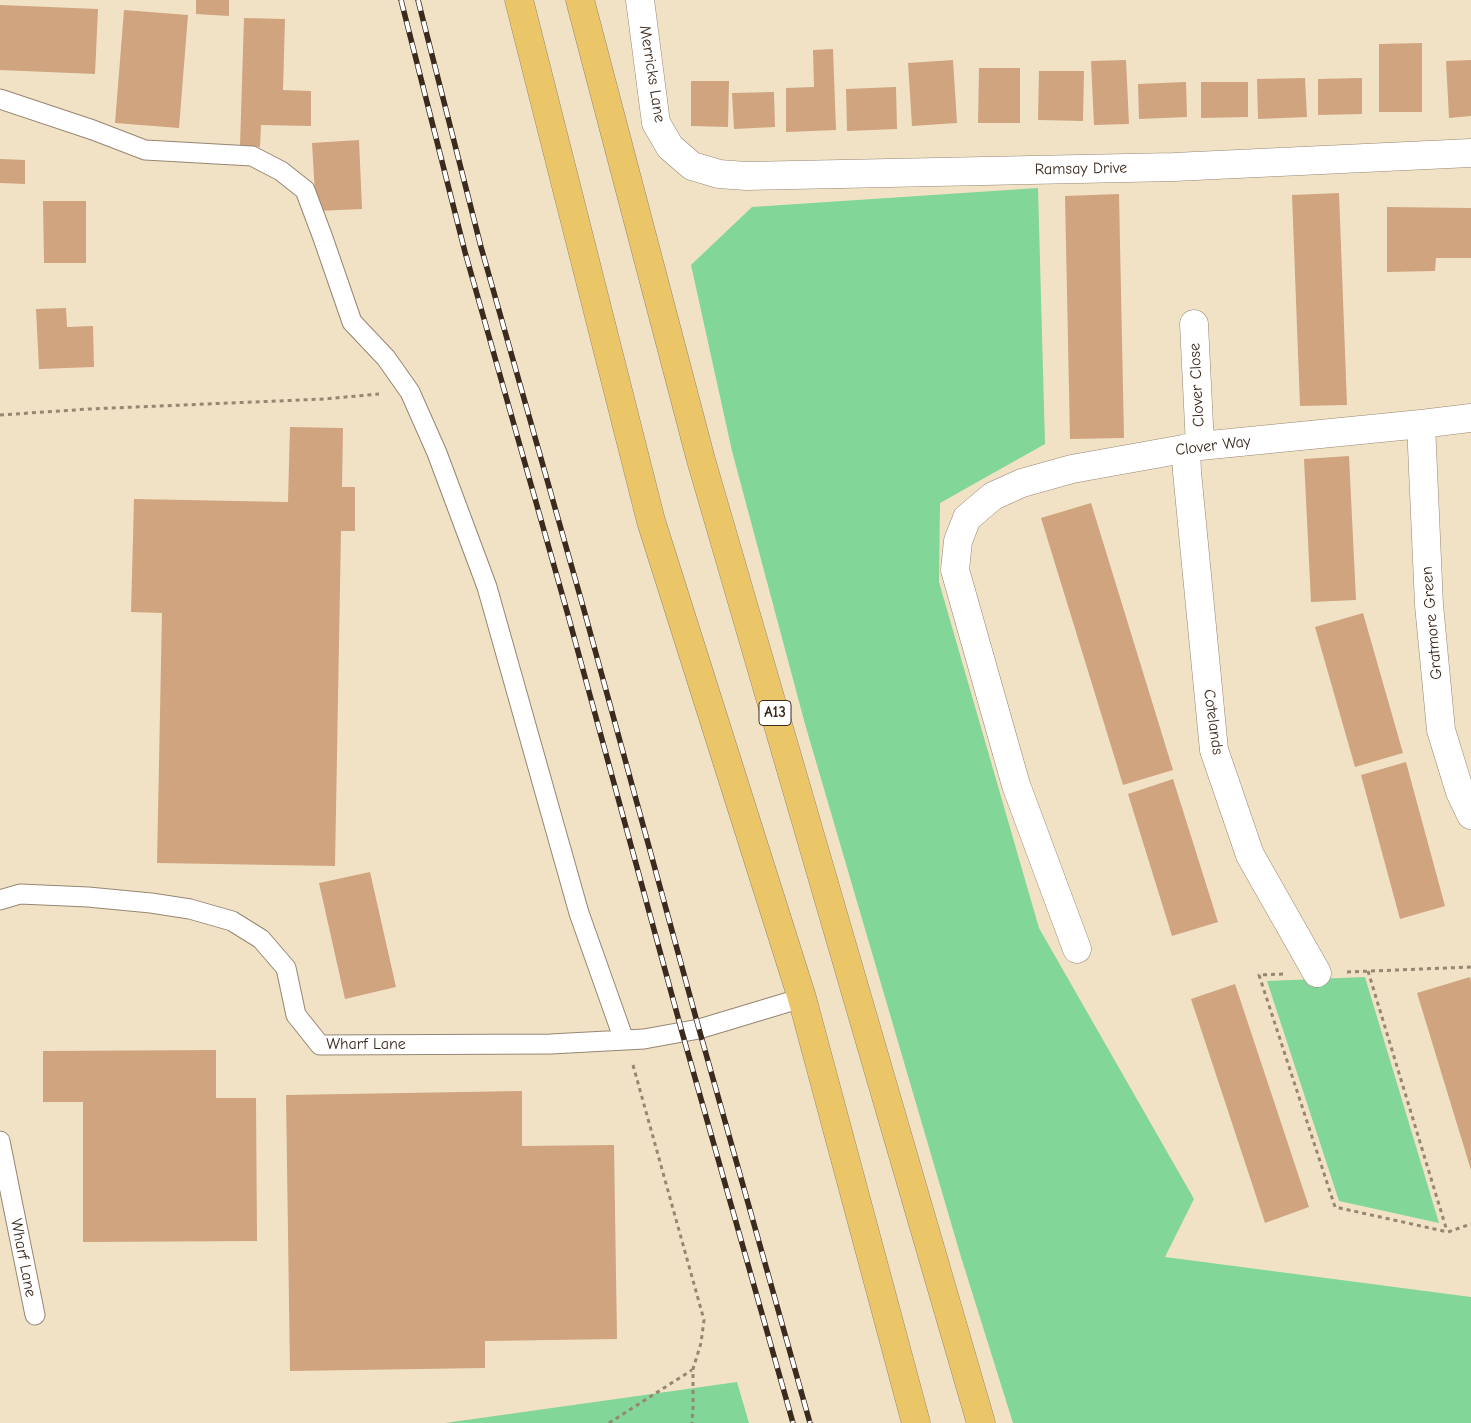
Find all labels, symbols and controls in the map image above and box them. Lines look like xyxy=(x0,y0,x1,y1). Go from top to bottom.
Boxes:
street label: Merricks Lane xyxy=(635,24,669,124)
street label: Ramsay Drive xyxy=(1035,159,1127,179)
street label: Clover Close xyxy=(1185,343,1209,427)
street label: Clover Way xyxy=(1174,432,1252,460)
street label: Gratmore Green xyxy=(1417,565,1447,681)
street label: Cotelands xyxy=(1199,688,1227,756)
road number: A13 xyxy=(759,700,791,726)
street label: Wharf Lane xyxy=(326,1034,406,1054)
street label: Wharf Lane xyxy=(6,1217,40,1299)

